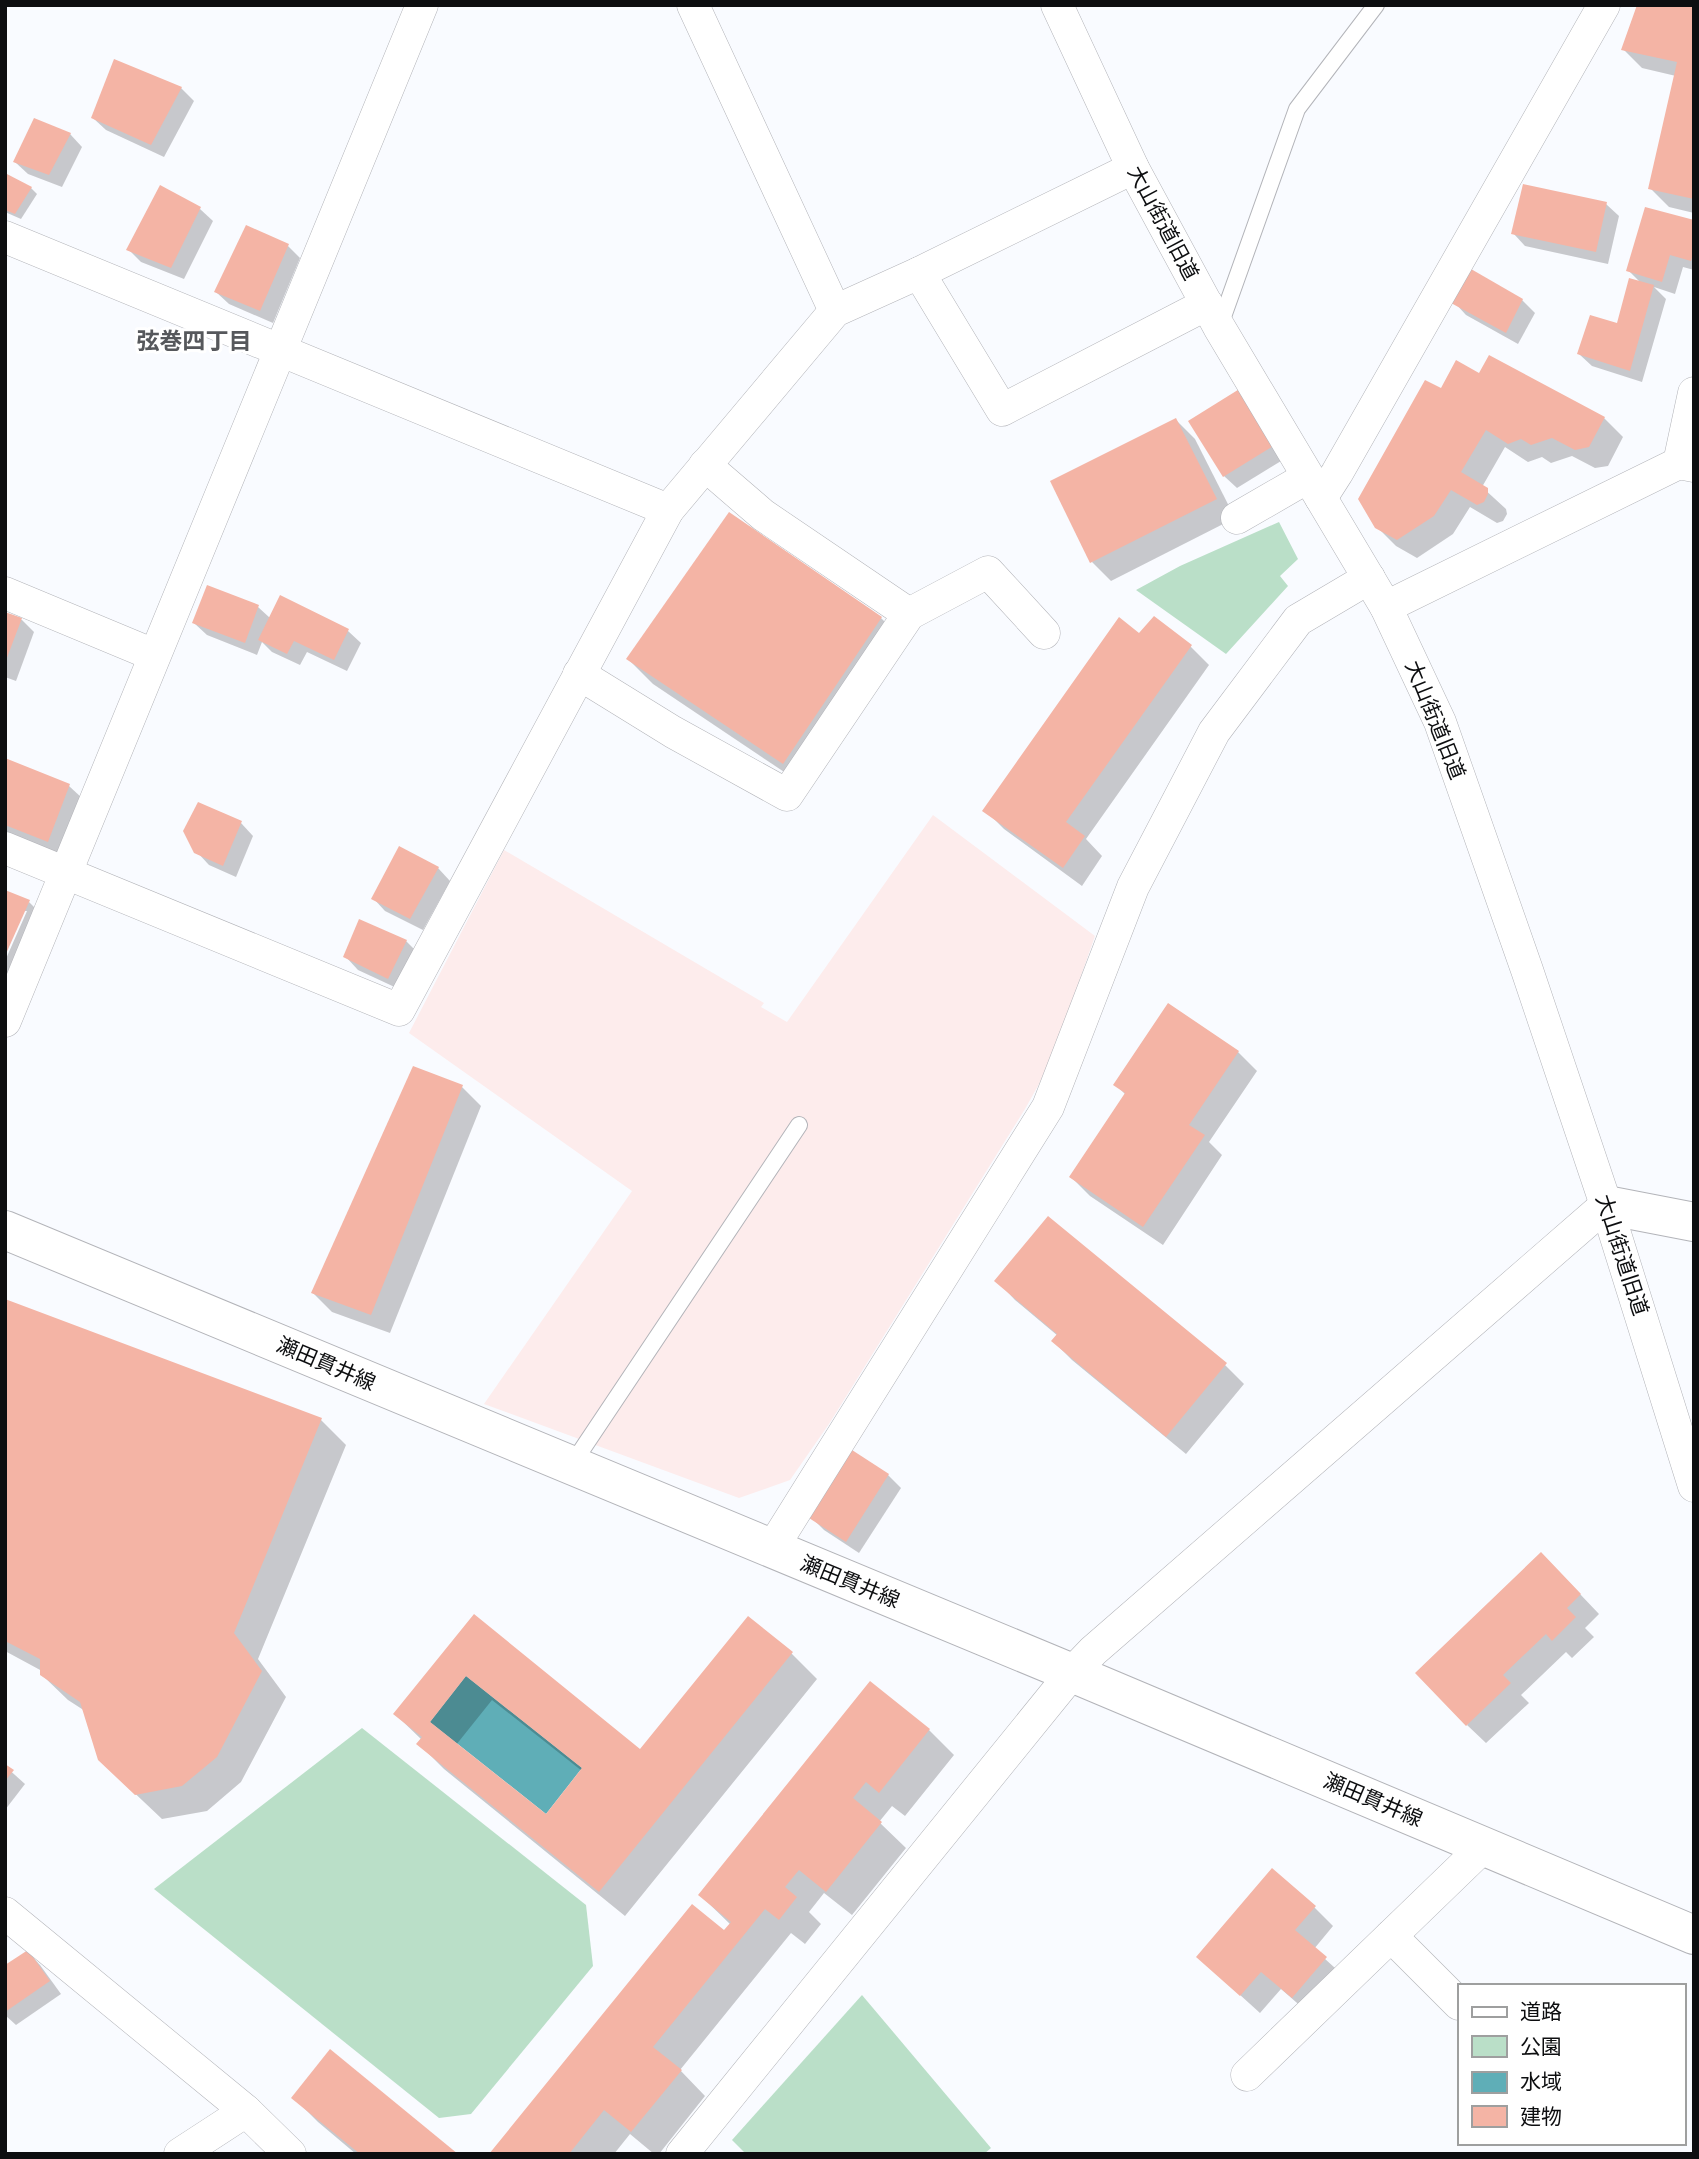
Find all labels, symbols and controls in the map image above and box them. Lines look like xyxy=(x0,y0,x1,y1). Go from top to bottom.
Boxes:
street label: 大山街道旧道 xyxy=(1122,161,1204,285)
district label: 弦巻四丁目 xyxy=(137,327,252,355)
street label: 大山街道旧道 xyxy=(1399,657,1471,783)
street label: 大山街道旧道 xyxy=(1590,1191,1654,1319)
street label: 瀬田貫井線 xyxy=(273,1332,379,1396)
street label: 瀬田貫井線 xyxy=(796,1550,904,1614)
street label: 瀬田貫井線 xyxy=(1320,1768,1426,1832)
legend xyxy=(1458,1984,1685,2145)
text: 道路 xyxy=(1520,1999,1562,2025)
text: 公園 xyxy=(1520,2034,1562,2060)
text: 水域 xyxy=(1520,2069,1562,2095)
text: 建物 xyxy=(1520,2104,1562,2130)

